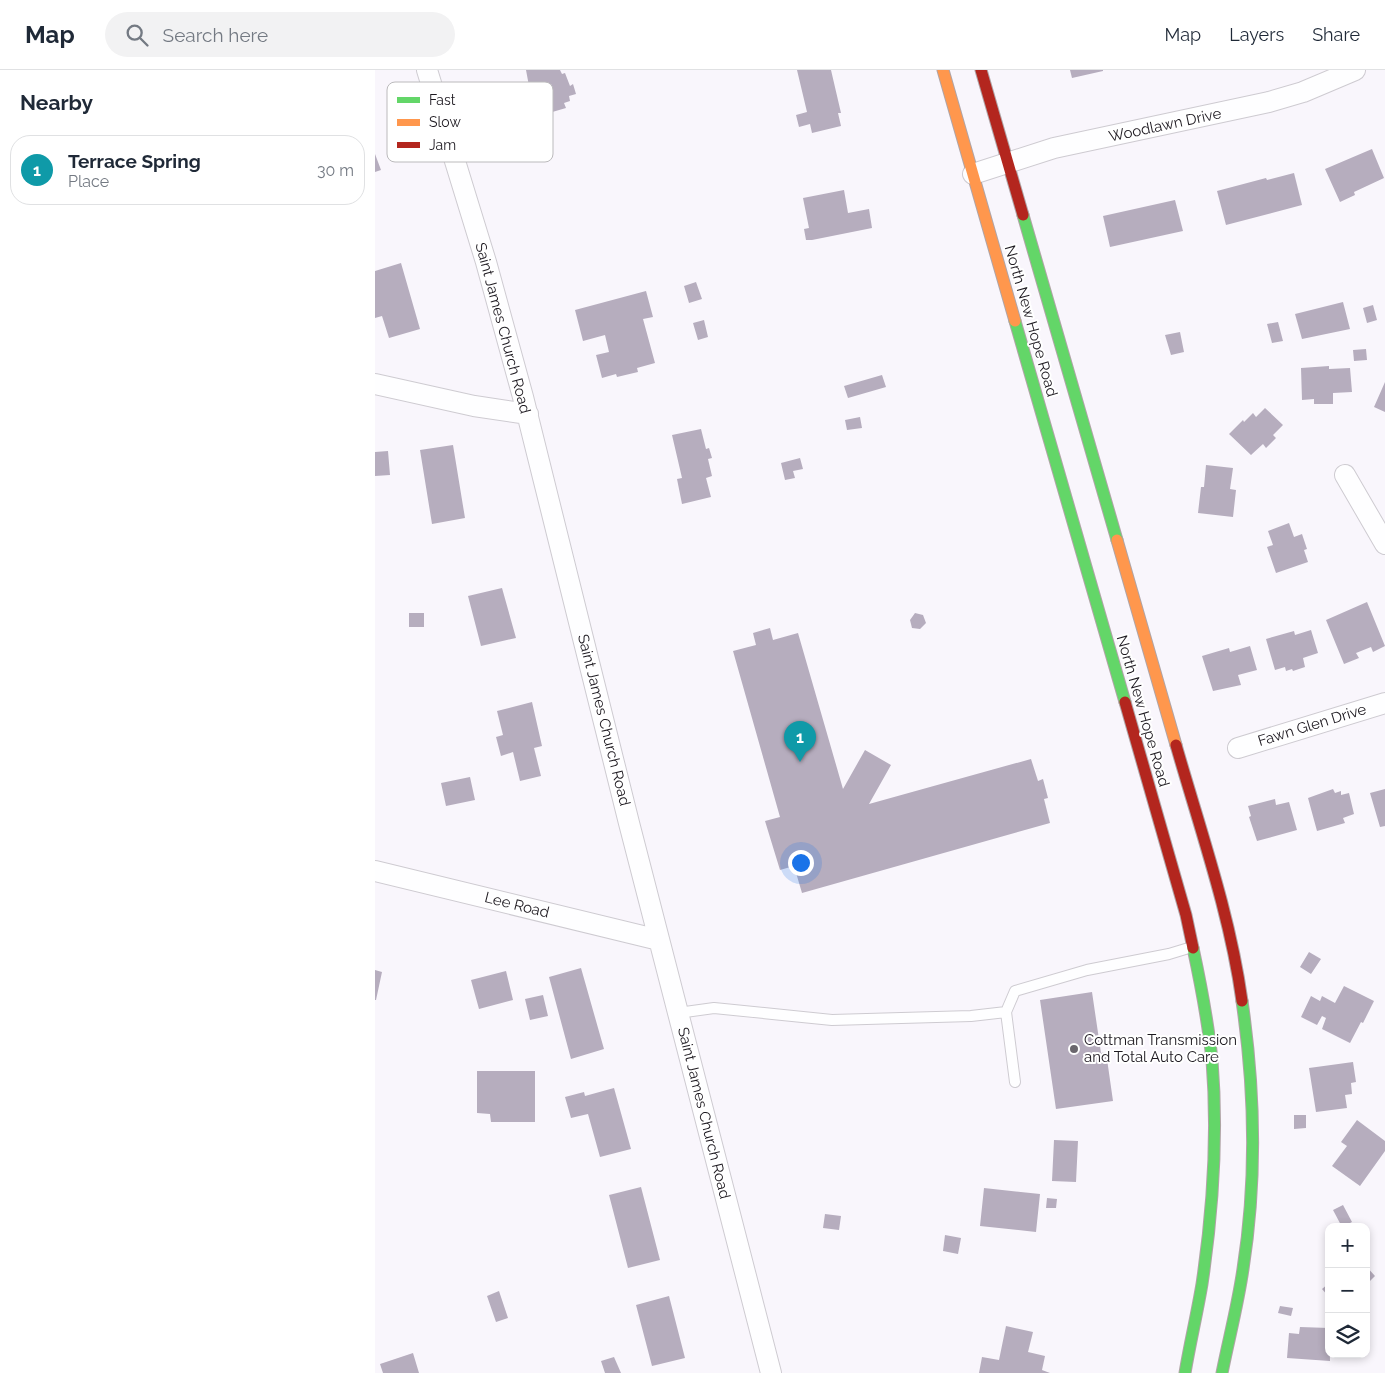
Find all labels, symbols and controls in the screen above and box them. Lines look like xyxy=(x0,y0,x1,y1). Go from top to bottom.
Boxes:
search box xyxy=(105,12,455,57)
text: Map xyxy=(25,20,75,49)
icon: search xyxy=(123,21,151,49)
text: Search here xyxy=(163,24,268,46)
text: Map xyxy=(1165,24,1201,45)
text: Layers xyxy=(1229,24,1284,45)
text: Share xyxy=(1312,24,1360,45)
legend xyxy=(387,82,553,162)
text: Nearby xyxy=(20,90,93,115)
text: Fast xyxy=(429,92,456,108)
street label: Woodlawn Drive xyxy=(1107,104,1223,146)
text: Slow xyxy=(429,114,461,130)
text: Jam xyxy=(429,137,456,153)
text: Terrace Spring xyxy=(68,150,201,172)
text: 1 xyxy=(33,161,41,180)
text: 30 m xyxy=(317,161,354,180)
text: Place xyxy=(68,172,109,191)
street label: Saint James Church Road xyxy=(471,241,535,415)
street label: North New Hope Road xyxy=(1001,243,1061,399)
street label: Saint James Church Road xyxy=(574,632,634,808)
street label: North New Hope Road xyxy=(1113,633,1173,789)
street label: Fawn Glen Drive xyxy=(1256,700,1369,750)
pin: 1 xyxy=(784,721,816,762)
your location xyxy=(788,850,814,876)
street label: Lee Road xyxy=(483,888,551,922)
street label: Saint James Church Road xyxy=(674,1025,734,1201)
place label: Cottman Transmission and Total Auto Care xyxy=(1084,1031,1237,1066)
marker: Cottman Transmission and Total Auto Care xyxy=(1068,1043,1080,1055)
map controls xyxy=(1325,1223,1370,1358)
button: + xyxy=(1325,1223,1370,1268)
button: − xyxy=(1325,1268,1370,1313)
button: layers xyxy=(1325,1313,1370,1358)

